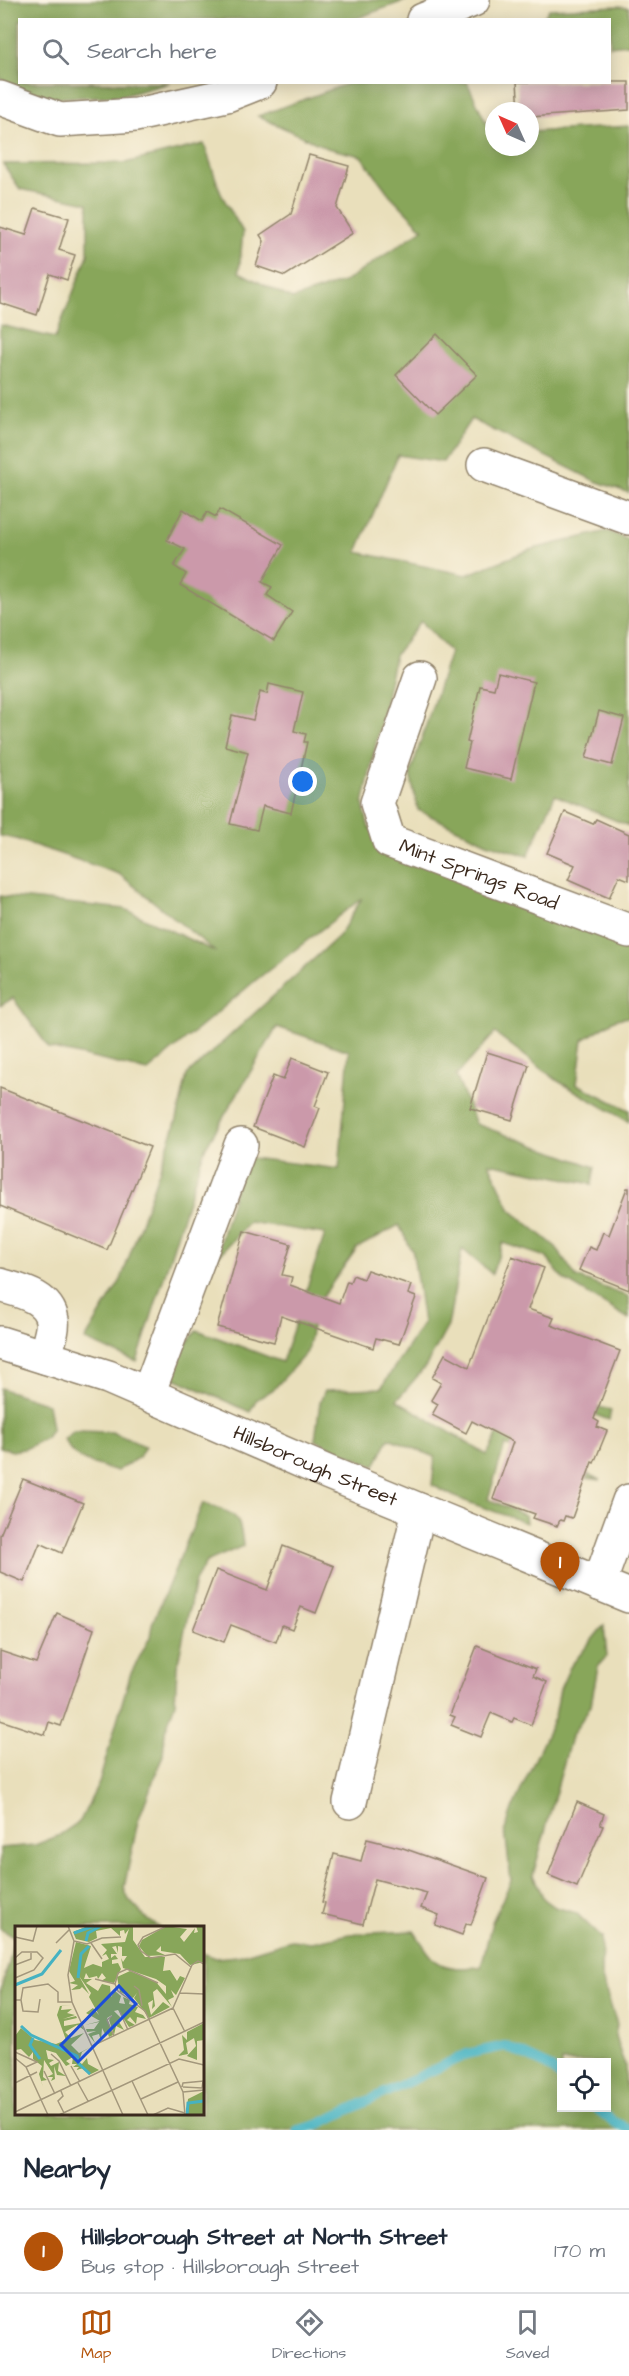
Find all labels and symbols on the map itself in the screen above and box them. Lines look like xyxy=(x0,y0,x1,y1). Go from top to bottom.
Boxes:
north arrow xyxy=(485,102,539,156)
your location xyxy=(288,767,317,796)
street label: Mint Springs Road xyxy=(395,832,562,917)
street label: Hillsborough Street xyxy=(229,1419,402,1514)
pin: 1 xyxy=(540,1542,580,1592)
inset map xyxy=(15,1926,204,2115)

